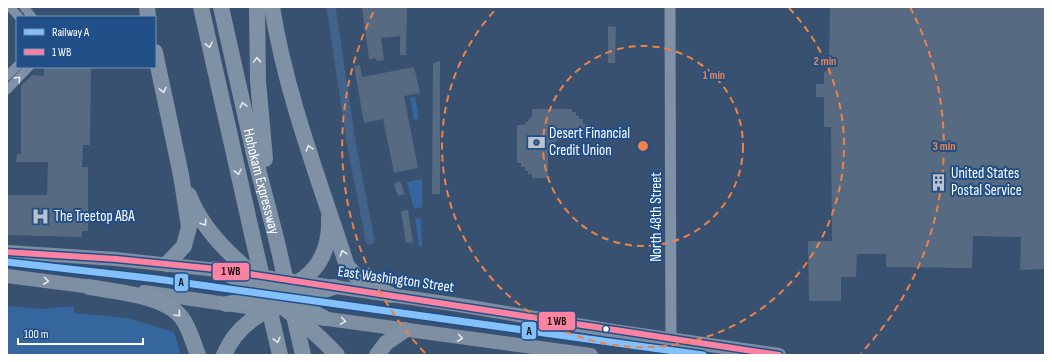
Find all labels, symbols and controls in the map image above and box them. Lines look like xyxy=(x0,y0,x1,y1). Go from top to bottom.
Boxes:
legend xyxy=(16,16,156,68)
text: Railway A xyxy=(52,25,90,40)
one-way arrow xyxy=(205,42,213,48)
text: 1 WB xyxy=(52,45,71,60)
text: 2 min xyxy=(814,54,836,69)
one-way arrow xyxy=(253,57,261,63)
text: 1 min xyxy=(703,68,725,83)
one-way arrow xyxy=(14,76,21,84)
one-way arrow xyxy=(158,87,166,94)
one-way arrow xyxy=(240,102,248,108)
place label: Desert Financial Credit Union xyxy=(549,124,630,160)
street label: Hohokam Expressway xyxy=(239,127,284,237)
bank icon: Desert Financial Credit Union xyxy=(526,132,546,152)
centre of rings xyxy=(636,139,650,153)
text: 3 min xyxy=(933,139,955,154)
one-way arrow xyxy=(306,145,314,152)
place label: United States Postal Service xyxy=(951,164,1022,200)
one-way arrow xyxy=(234,169,242,175)
street label: North 48th Street xyxy=(647,172,666,262)
building icon: United States Postal Service xyxy=(928,172,948,192)
hospital icon: The Treetop ABA xyxy=(31,206,51,226)
place label: The Treetop ABA xyxy=(54,207,135,226)
one-way arrow xyxy=(199,219,207,226)
one-way arrow xyxy=(339,250,348,257)
line badge: 1 WB xyxy=(212,262,250,281)
street label: East Washington Street xyxy=(337,262,456,297)
text: 1 WB xyxy=(222,265,240,278)
line badge: A xyxy=(174,273,189,292)
text: A xyxy=(177,276,184,289)
one-way arrow xyxy=(43,277,49,286)
one-way arrow xyxy=(173,310,180,317)
line badge: 1 WB xyxy=(538,311,576,331)
text: 1 WB xyxy=(548,315,566,328)
one-way arrow xyxy=(340,316,346,325)
scale bar xyxy=(18,320,143,346)
line badge: A xyxy=(521,321,537,340)
unlabelled marker xyxy=(601,324,611,334)
text: A xyxy=(525,325,532,338)
text: 100 m xyxy=(24,327,49,342)
one-way arrow xyxy=(457,333,464,342)
one-way arrow xyxy=(272,337,280,343)

